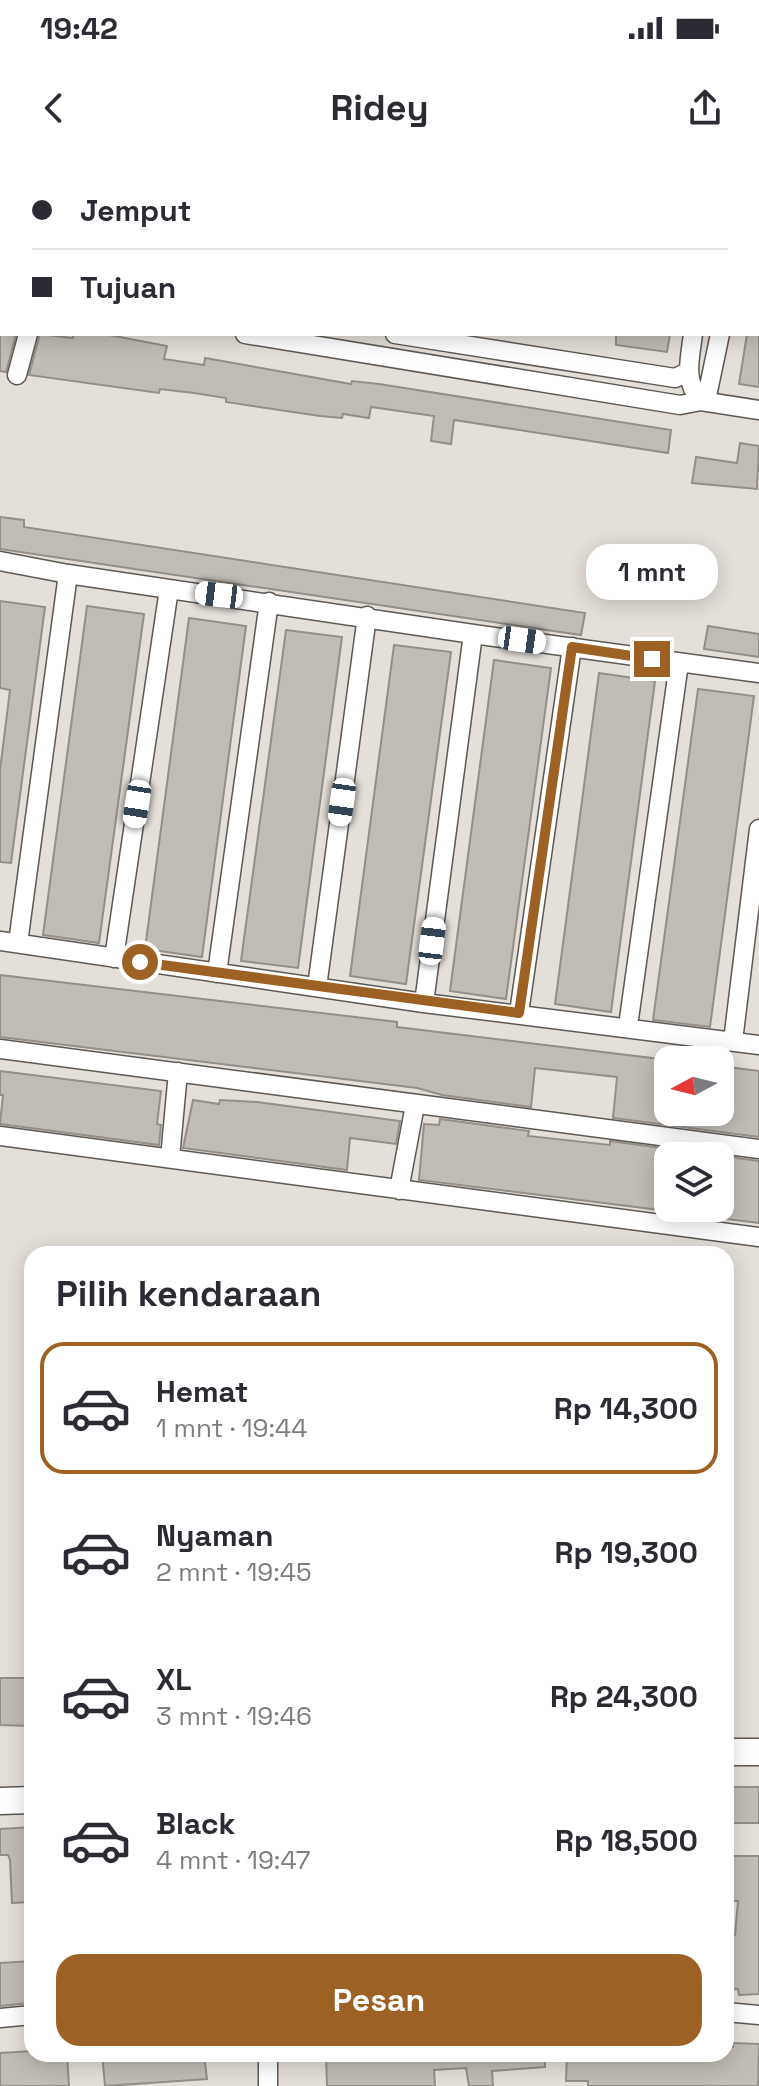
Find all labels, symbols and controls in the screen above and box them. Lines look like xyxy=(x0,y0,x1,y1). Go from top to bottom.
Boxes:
text: 19:42 xyxy=(40,9,118,48)
text: Ridey xyxy=(330,85,429,131)
icon: back xyxy=(32,86,76,130)
icon: share xyxy=(683,86,727,130)
text: Jemput xyxy=(80,191,191,230)
text: Tujuan xyxy=(80,268,176,307)
callout: 1 mnt xyxy=(586,543,718,599)
text: 1 mnt xyxy=(618,555,686,589)
car xyxy=(194,580,244,610)
car xyxy=(497,625,547,655)
route end xyxy=(634,641,670,677)
car xyxy=(327,777,357,827)
car xyxy=(121,778,153,830)
car xyxy=(417,916,447,966)
route start xyxy=(122,944,158,980)
north arrow xyxy=(654,1046,734,1126)
map controls xyxy=(654,1046,734,1222)
button: layers xyxy=(654,1142,734,1222)
text: Pilih kendaraan xyxy=(56,1271,321,1317)
icon: car xyxy=(60,1372,132,1444)
text: Hemat xyxy=(156,1372,249,1411)
text: Rp 14,300 xyxy=(554,1389,698,1428)
text: 1 mnt · 19:44 xyxy=(156,1411,308,1445)
icon: car xyxy=(60,1516,132,1588)
text: Nyaman xyxy=(156,1516,273,1555)
text: Rp 19,300 xyxy=(555,1533,698,1572)
text: 2 mnt · 19:45 xyxy=(156,1555,312,1589)
icon: car xyxy=(60,1660,132,1732)
text: XL xyxy=(156,1660,192,1699)
text: Rp 24,300 xyxy=(550,1677,698,1716)
text: 3 mnt · 19:46 xyxy=(156,1699,312,1733)
icon: car xyxy=(60,1804,132,1876)
text: Black xyxy=(156,1804,235,1843)
text: Rp 18,500 xyxy=(555,1821,698,1860)
text: 4 mnt · 19:47 xyxy=(156,1843,311,1877)
button: Pesan xyxy=(56,1954,702,2046)

